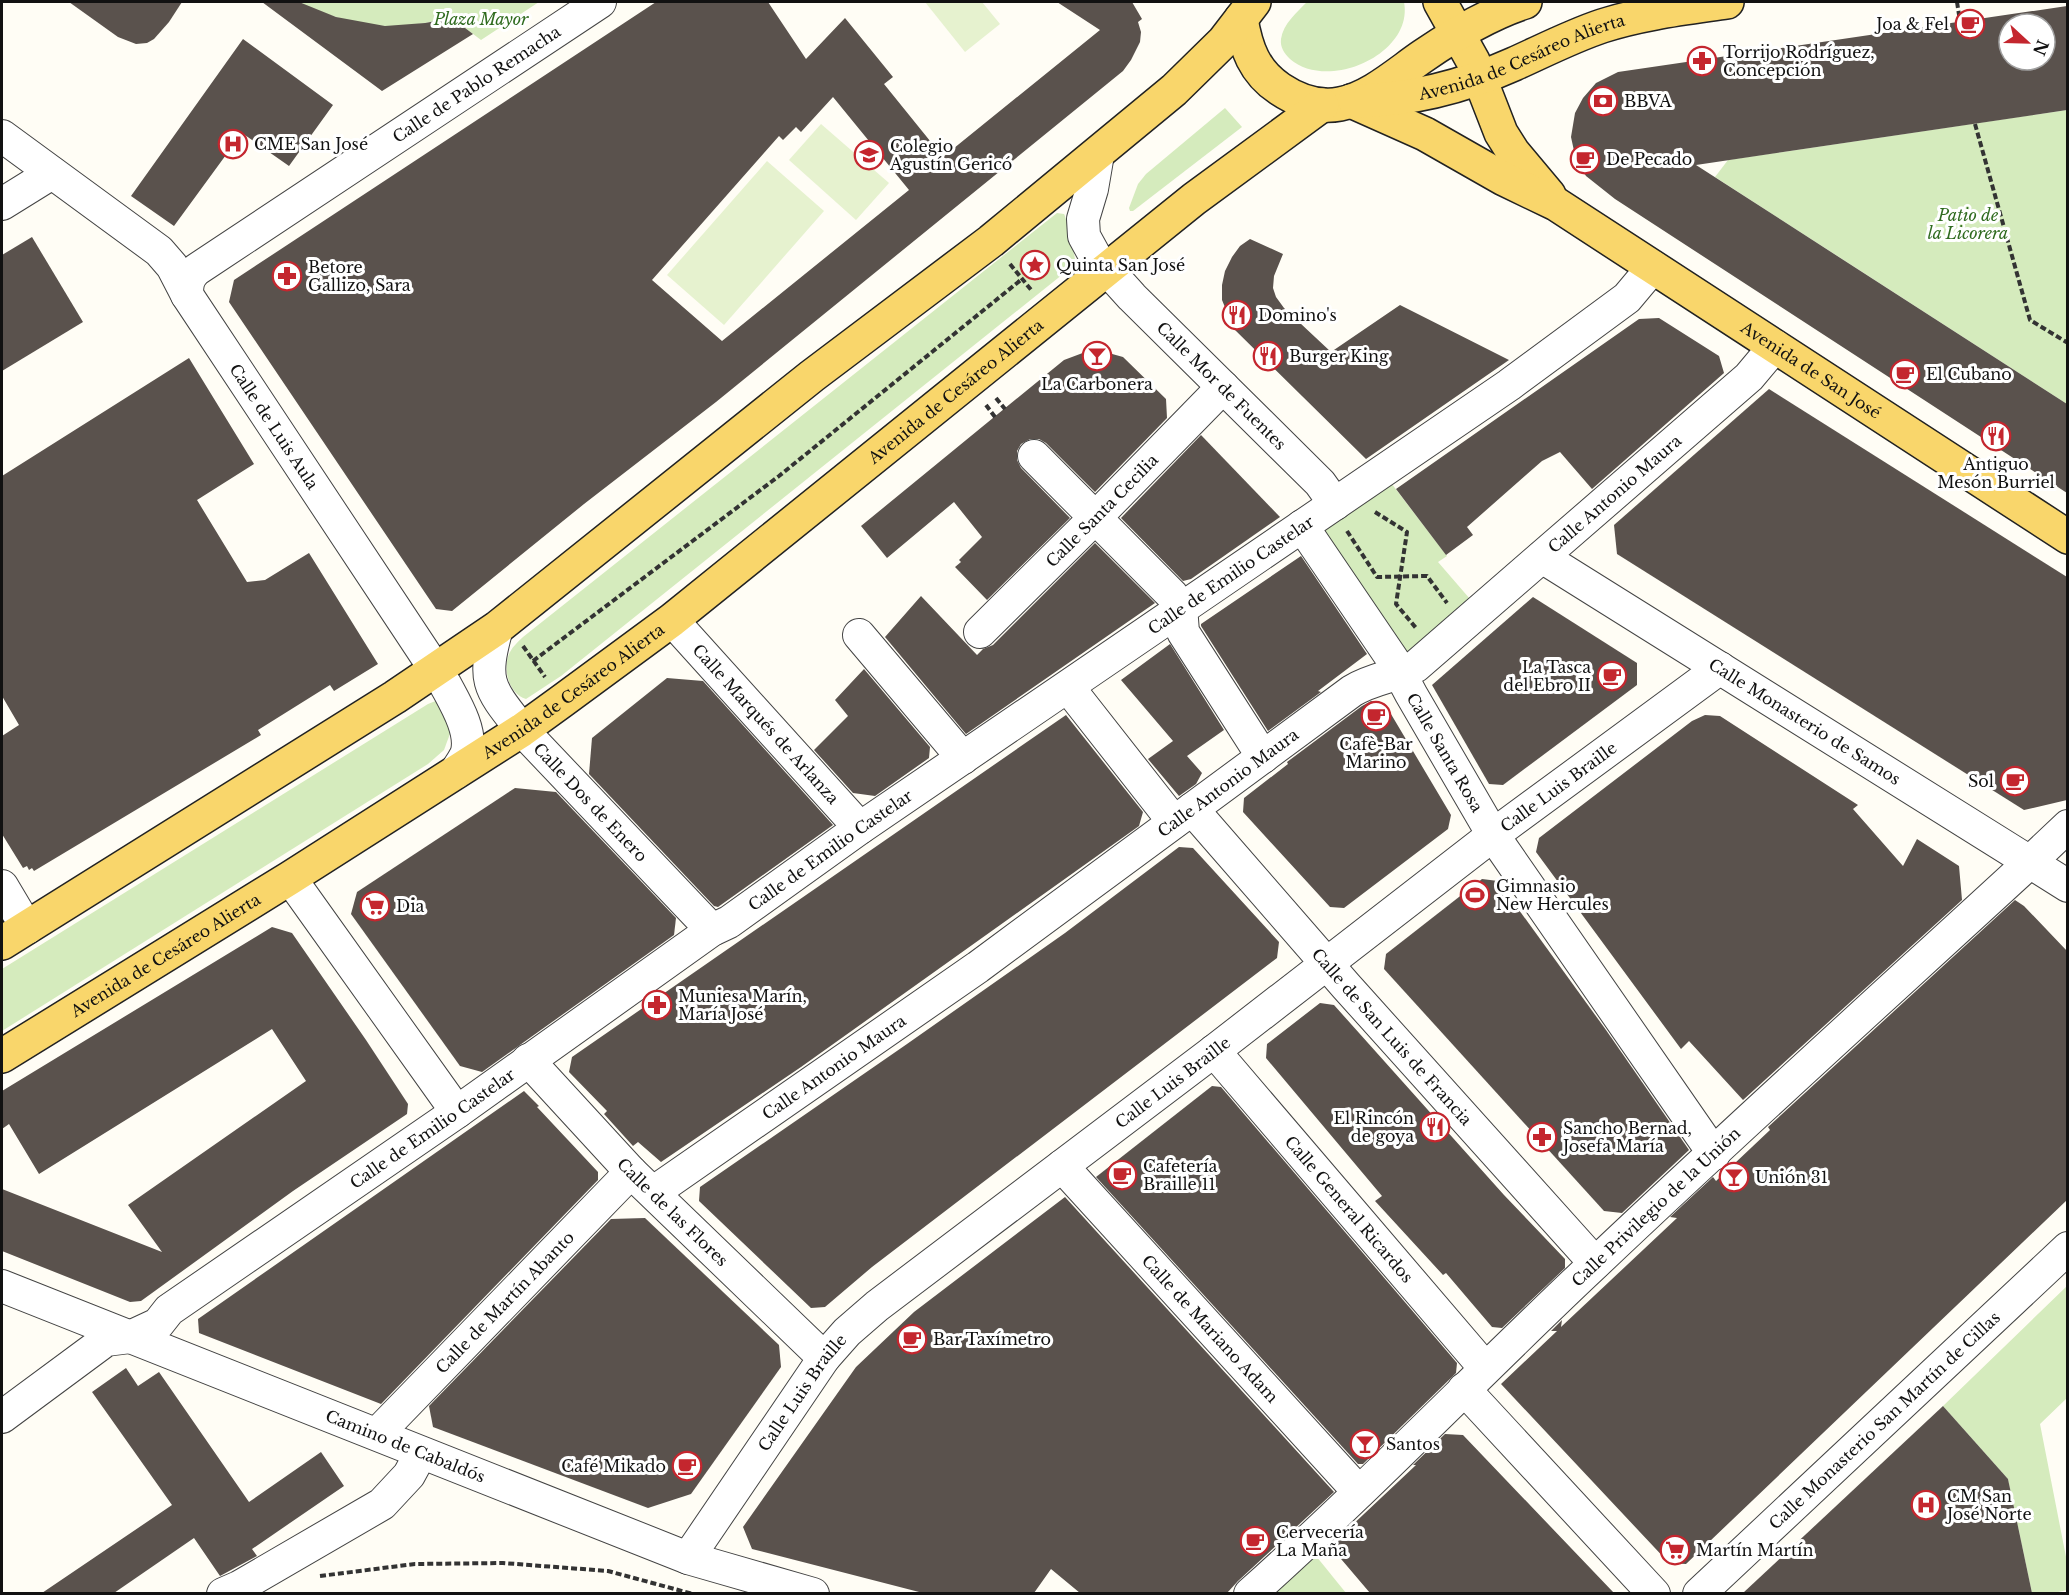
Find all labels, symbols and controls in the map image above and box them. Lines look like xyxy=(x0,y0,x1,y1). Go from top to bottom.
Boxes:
cafe icon: Joa & Fel xyxy=(1954,8,1986,40)
park label: Plaza Mayor xyxy=(433,9,529,29)
street label: Avenida de Cesáreo Alierta xyxy=(1416,10,1627,104)
north arrow xyxy=(1997,12,2057,72)
place label: Joa & Fel xyxy=(1874,14,1949,34)
street label: Calle de Pablo Remacha xyxy=(389,21,564,147)
text: N xyxy=(2029,37,2053,58)
place label: Torrijo Rodríguez, Concepción xyxy=(1723,42,1875,80)
pharmacy icon: Torrijo Rodríguez, Concepción xyxy=(1686,45,1718,77)
bank icon: BBVA xyxy=(1587,85,1619,117)
place label: BBVA xyxy=(1624,91,1672,111)
hospital icon: CME San José xyxy=(217,128,249,160)
place label: CME San José xyxy=(254,134,368,154)
place label: Colegio Agustín Gericó xyxy=(889,136,1012,174)
school or university icon: Colegio Agustín Gericó xyxy=(853,139,885,171)
cafe icon: De Pecado xyxy=(1569,143,1601,175)
place label: De Pecado xyxy=(1606,149,1692,169)
park label: Patio de la Licorera xyxy=(1928,205,2008,243)
place icon: Quinta San José xyxy=(1019,249,1051,281)
place label: Quinta San José xyxy=(1056,255,1185,275)
place label: Betore Gallizo, Sara xyxy=(308,257,411,295)
pharmacy icon: Betore Gallizo, Sara xyxy=(271,260,303,292)
restaurant icon: Domino's xyxy=(1221,299,1253,331)
place label: Domino's xyxy=(1258,305,1337,325)
street label: Avenida de Cesáreo Alierta xyxy=(863,315,1047,469)
street label: Calle Mor de Fuentes xyxy=(1153,317,1290,454)
street label: Avenida de San José xyxy=(1737,317,1885,423)
bar icon: La Carbonera xyxy=(1081,340,1113,372)
restaurant icon: Burger King xyxy=(1252,340,1284,372)
place label: Burger King xyxy=(1289,346,1389,366)
cafe icon: El Cubano xyxy=(1889,358,1921,390)
street label: Calle de Luis Aula xyxy=(225,360,323,493)
place label: El Cubano xyxy=(1926,364,2012,384)
place label: La Carbonera xyxy=(1041,374,1153,394)
restaurant icon: Antiguo Mesón Burriel xyxy=(1980,420,2012,452)
street label: Calle Antonio Maura xyxy=(1544,430,1685,557)
street label: Calle Santa Cecilia xyxy=(1041,450,1162,571)
place label: Antiguo Mesón Burriel xyxy=(1937,454,2055,492)
street label: Calle de Emilio Castelar xyxy=(1144,511,1318,639)
street label: Avenida de Cesáreo Alierta xyxy=(478,619,668,763)
street label: Calle Marqués de Arlanza xyxy=(688,640,843,808)
street label: Calle Monasterio de Samos xyxy=(1705,654,1905,789)
place label: La Tasca del Ebro II xyxy=(1503,657,1591,695)
cafe icon: La Tasca del Ebro II xyxy=(1596,660,1628,692)
street label: Calle Santa Rosa xyxy=(1402,689,1487,816)
cafe icon: Cafè-Bar Marino xyxy=(1360,700,1392,732)
street label: Calle Antonio Maura xyxy=(1153,724,1302,841)
place label: Cafè-Bar Marino xyxy=(1339,734,1413,772)
street label: Calle Luis Braille xyxy=(1496,737,1621,836)
street label: Calle Dos de Enero xyxy=(529,738,652,866)
cafe icon: Sol xyxy=(1999,765,2031,797)
place label: Sol xyxy=(1968,771,1994,791)
street label: Calle de Emilio Castelar xyxy=(744,785,916,915)
place label: Gimnasio New Hercules xyxy=(1496,876,1609,914)
sports icon: Gimnasio New Hercules xyxy=(1459,879,1491,911)
street label: Avenida de Cesáreo Alierta xyxy=(66,889,264,1022)
supermarket icon: Dia xyxy=(359,890,391,922)
place label: Dia xyxy=(396,896,425,916)
street label: Calle de San Luis de Francia xyxy=(1308,944,1476,1129)
place label: Muniesa Marín, María José xyxy=(678,986,807,1024)
pharmacy icon: Muniesa Marín, María José xyxy=(641,989,673,1021)
street label: Calle Antonio Maura xyxy=(758,1010,910,1124)
street label: Calle Luis Braille xyxy=(1111,1032,1234,1132)
street label: Calle de Emilio Castelar xyxy=(346,1064,519,1193)
place label: El Rincón de goya xyxy=(1333,1108,1414,1146)
restaurant icon: El Rincón de goya xyxy=(1419,1111,1451,1143)
place label: Sancho Bernad, Josefa María xyxy=(1561,1118,1692,1156)
pharmacy icon: Sancho Bernad, Josefa María xyxy=(1526,1121,1558,1153)
street label: Calle Privilegio de la Unión xyxy=(1567,1123,1744,1291)
street label: Calle General Ricardos xyxy=(1281,1132,1418,1287)
street label: Calle de las Flores xyxy=(613,1154,732,1270)
place label: Cafetería Braille 11 xyxy=(1143,1156,1218,1194)
cafe icon: Cafetería Braille 11 xyxy=(1106,1159,1138,1191)
bar icon: Unión 31 xyxy=(1718,1161,1750,1193)
place label: Unión 31 xyxy=(1755,1167,1828,1187)
street label: Calle de Martín Abanto xyxy=(431,1227,578,1378)
street label: Calle de Mariano Adam xyxy=(1138,1250,1283,1407)
street label: Calle Monasterio San Martín de Cillas xyxy=(1765,1307,2004,1533)
cafe icon: Bar Taxímetro xyxy=(896,1323,928,1355)
place label: Bar Taxímetro xyxy=(933,1329,1051,1349)
street label: Calle Luis Braille xyxy=(754,1330,851,1455)
street label: Camino de Cabaldós xyxy=(323,1405,488,1487)
bar icon: Santos xyxy=(1349,1428,1381,1460)
place label: Santos xyxy=(1386,1434,1440,1454)
cafe icon: Café Mikado xyxy=(671,1450,703,1482)
place label: Café Mikado xyxy=(561,1456,666,1476)
place label: CM San José Norte xyxy=(1945,1486,2032,1524)
hospital icon: CM San José Norte xyxy=(1910,1489,1942,1521)
place label: Cervecería La Maña xyxy=(1276,1522,1364,1560)
cafe icon: Cervecería La Maña xyxy=(1239,1525,1271,1557)
supermarket icon: Martín Martín xyxy=(1659,1534,1691,1566)
place label: Martín Martín xyxy=(1696,1540,1814,1560)

